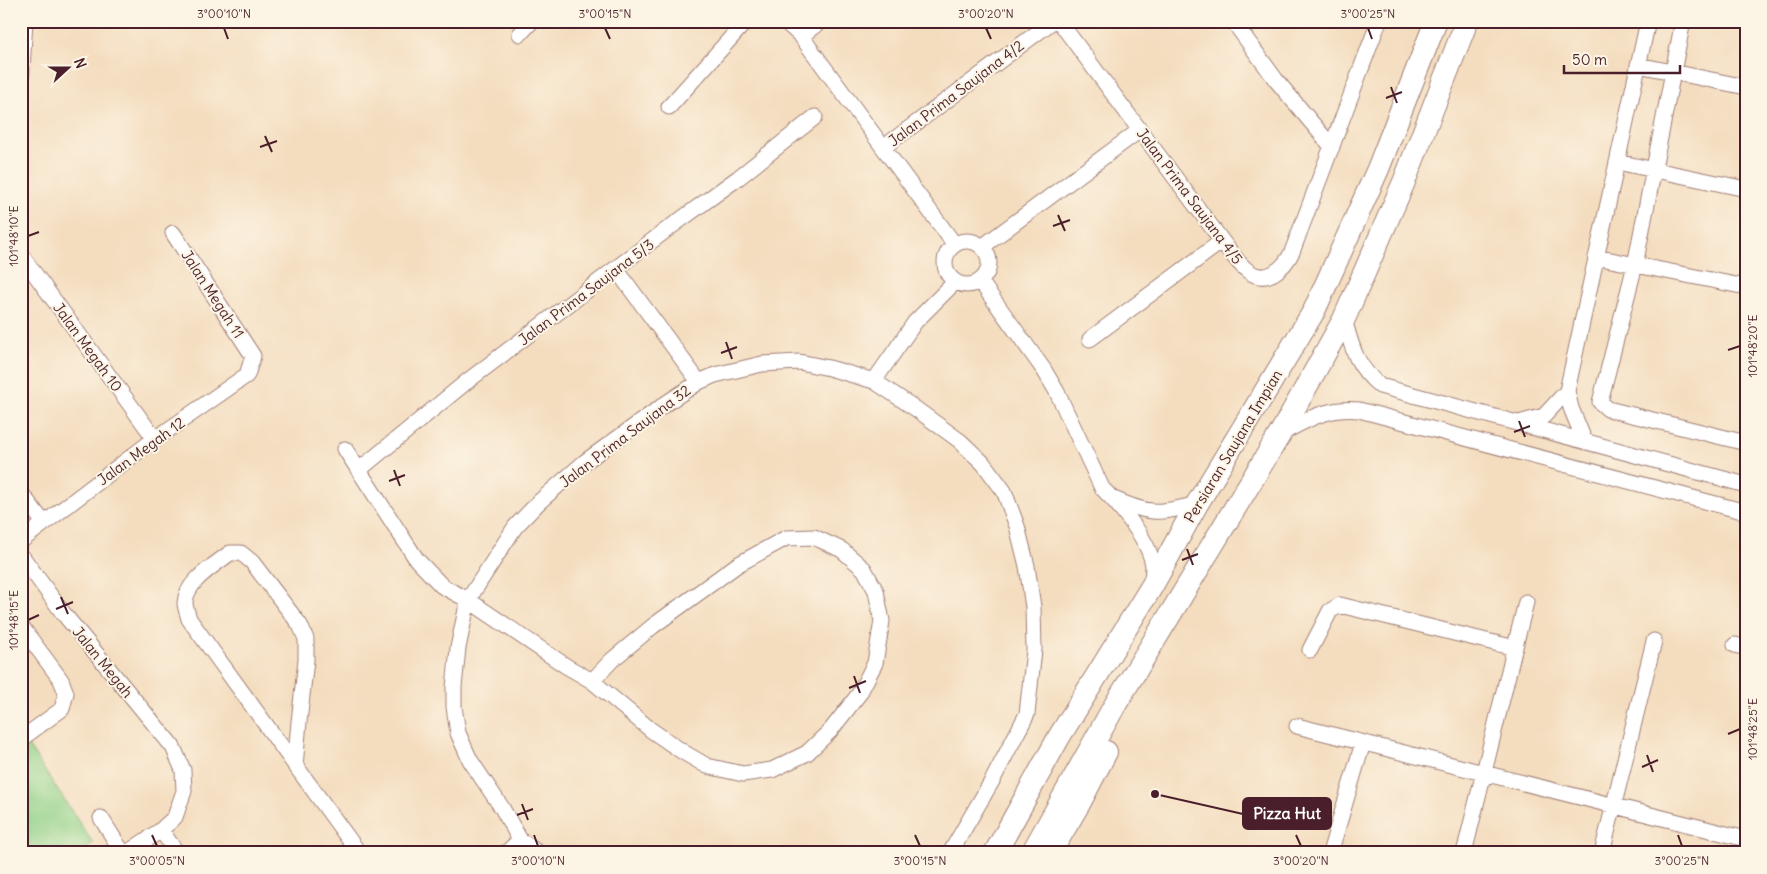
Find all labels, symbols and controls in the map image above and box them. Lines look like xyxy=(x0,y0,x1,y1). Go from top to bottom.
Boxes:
text: 3°00'10"N xyxy=(197,6,251,21)
text: 3°00'15"N xyxy=(579,6,631,21)
text: 3°00'20"N xyxy=(958,6,1014,21)
text: 3°00'25"N xyxy=(1341,6,1395,21)
street label: Jalan Prima Saujana 4/2 xyxy=(884,36,1028,150)
north arrow xyxy=(42,42,92,92)
scale bar xyxy=(1564,42,1681,74)
text: 50 m xyxy=(1572,50,1607,69)
text: N xyxy=(70,56,90,71)
street label: Jalan Prima Saujana 4/5 xyxy=(1133,124,1247,268)
text: 101°48'10"E xyxy=(6,205,21,267)
street label: Jalan Prima Saujana 5/3 xyxy=(514,235,658,349)
street label: Jalan Megah 11 xyxy=(177,246,249,342)
street label: Jalan Megah 10 xyxy=(49,299,127,395)
text: 101°48'20"E xyxy=(1745,315,1760,377)
street label: Persiaran Saujana Impian xyxy=(1180,366,1286,526)
street label: Jalan Prima Saujana 32 xyxy=(556,381,694,491)
street label: Jalan Megah 12 xyxy=(93,413,189,489)
text: 101°48'15"E xyxy=(6,590,21,650)
street label: Jalan Megah xyxy=(69,623,138,702)
text: 101°48'25"E xyxy=(1745,698,1760,760)
callout: Pizza Hut xyxy=(1243,798,1331,829)
text: Pizza Hut xyxy=(1253,803,1321,823)
text: 3°00'05"N xyxy=(129,853,185,868)
text: 3°00'10"N xyxy=(511,853,565,868)
text: 3°00'15"N xyxy=(894,853,946,868)
text: 3°00'20"N xyxy=(1273,853,1329,868)
text: 3°00'25"N xyxy=(1655,853,1709,868)

